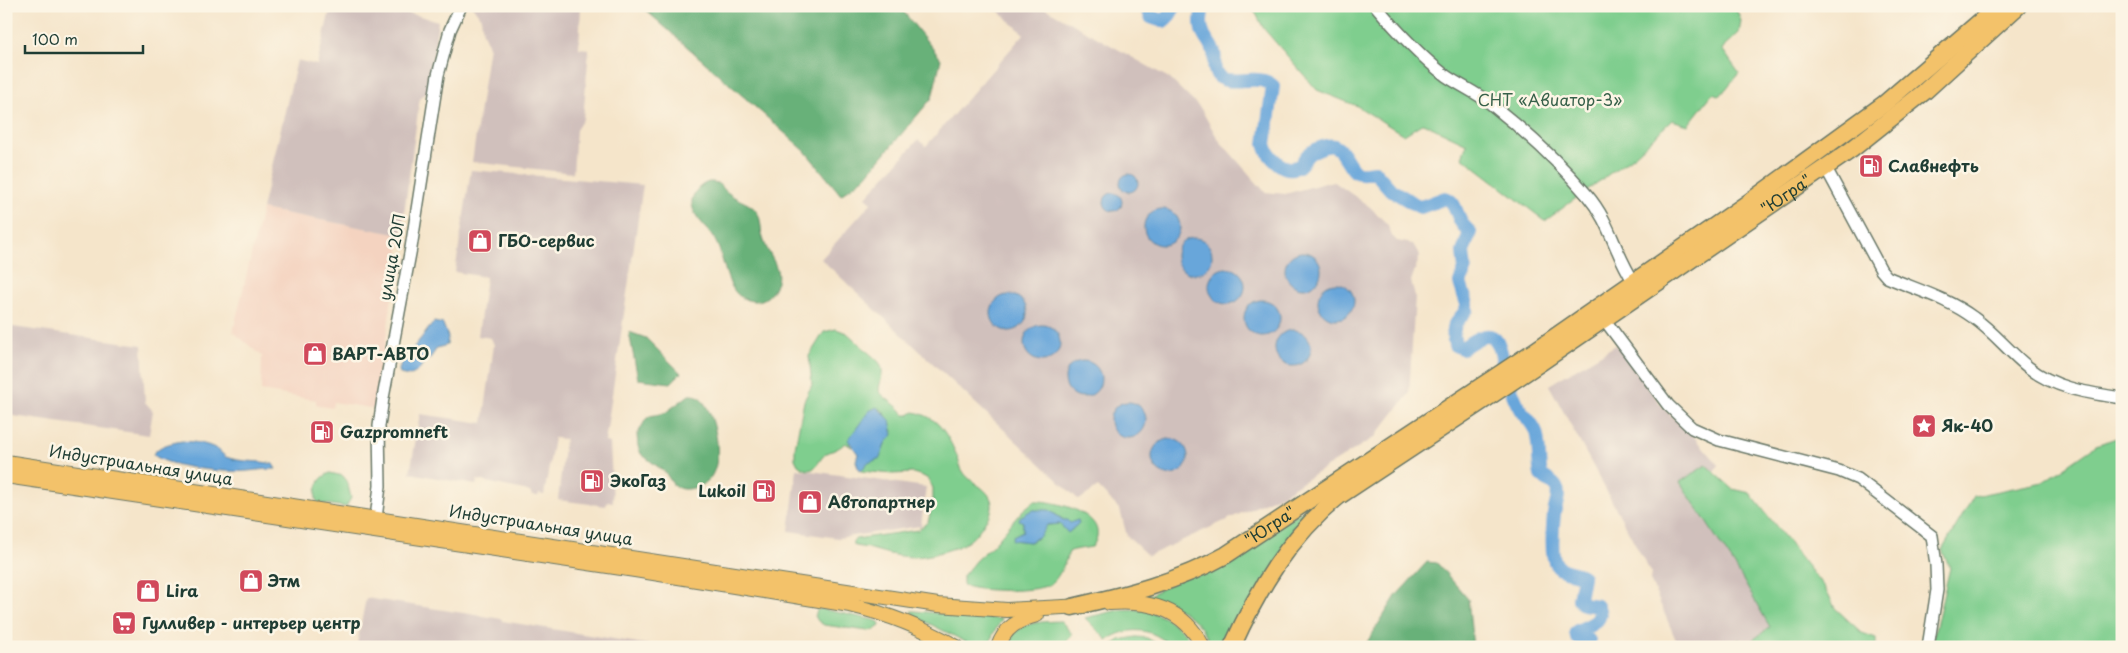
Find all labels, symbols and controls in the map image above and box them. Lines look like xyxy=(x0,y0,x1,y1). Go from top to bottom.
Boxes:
scale bar xyxy=(25,22,142,54)
text: 100 m xyxy=(32,27,78,50)
park label: СНТ «Авиатор-3» xyxy=(1478,87,1622,111)
fuel station icon: Славнефть xyxy=(1858,153,1884,179)
place label: Славнефть xyxy=(1888,153,1979,177)
street label: "Югра" xyxy=(1755,168,1816,220)
street label: улица 20П xyxy=(372,211,410,302)
shop icon: ГБО-сервис xyxy=(467,228,493,254)
place label: ГБО-сервис xyxy=(498,228,595,252)
shop icon: ВАРТ-АВТО xyxy=(302,341,328,367)
place label: ВАРТ-АВТО xyxy=(332,341,429,365)
place icon: Як-40 xyxy=(1911,413,1937,439)
place label: Як-40 xyxy=(1941,413,1993,437)
fuel station icon: Gazpromneft xyxy=(309,419,335,445)
place label: Gazpromneft xyxy=(340,419,449,443)
street label: Индустриальная улица xyxy=(48,438,235,490)
fuel station icon: ЭкоГаз xyxy=(579,468,605,494)
place label: ЭкоГаз xyxy=(610,468,666,492)
place label: Lukoil xyxy=(698,478,746,502)
fuel station icon: Lukoil xyxy=(751,478,777,504)
shop icon: Автопартнер xyxy=(797,489,823,515)
place label: Автопартнер xyxy=(828,489,935,513)
street label: Индустриальная улица xyxy=(448,498,635,550)
street label: "Югра" xyxy=(1239,499,1300,551)
shop icon: Этм xyxy=(238,568,264,594)
place label: Этм xyxy=(267,568,301,592)
shop icon: Lira xyxy=(135,578,161,604)
place label: Lira xyxy=(166,578,198,602)
supermarket icon: Гулливер - интерьер центр xyxy=(111,610,137,636)
place label: Гулливер - интерьер центр xyxy=(142,610,360,634)

